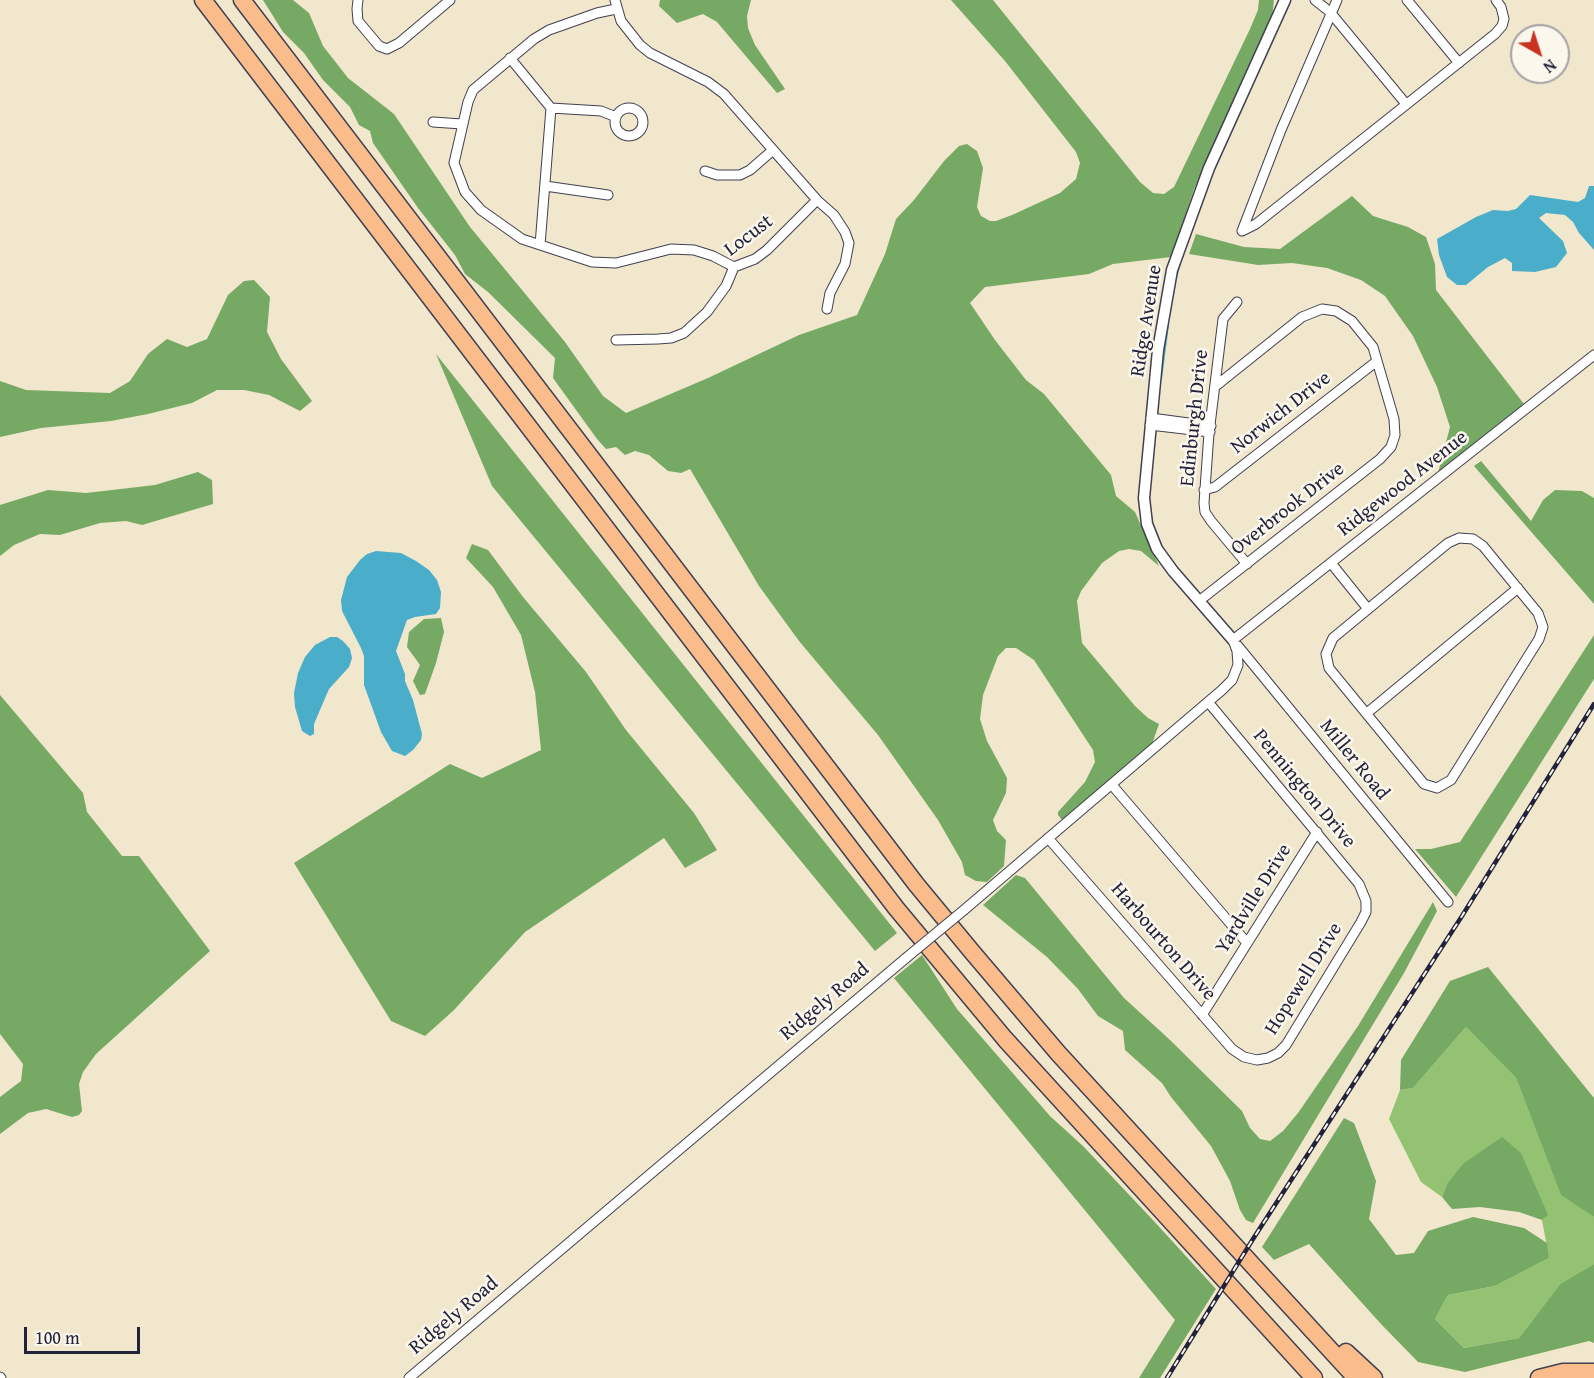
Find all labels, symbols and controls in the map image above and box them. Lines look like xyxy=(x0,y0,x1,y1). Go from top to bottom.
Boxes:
north arrow xyxy=(1510,24,1570,84)
text: N xyxy=(1538,54,1562,79)
street label: Locust xyxy=(720,210,778,262)
street label: Ridge Avenue xyxy=(1126,263,1168,379)
street label: Edinburgh Drive xyxy=(1176,348,1214,488)
street label: Norwich Drive xyxy=(1226,366,1336,460)
street label: Ridgewood Avenue xyxy=(1333,426,1473,542)
street label: Overbrook Drive xyxy=(1226,457,1350,561)
street label: Miller Road xyxy=(1314,715,1394,805)
street label: Pennington Drive xyxy=(1248,725,1360,853)
street label: Yardville Drive xyxy=(1211,840,1297,958)
street label: Harbourton Drive xyxy=(1105,878,1221,1006)
street label: Hopewell Drive xyxy=(1260,919,1348,1039)
street label: Ridgely Road xyxy=(776,958,874,1046)
street label: Ridgely Road xyxy=(405,1272,503,1360)
scale bar xyxy=(27,1315,142,1353)
text: 100 m xyxy=(35,1324,80,1351)

